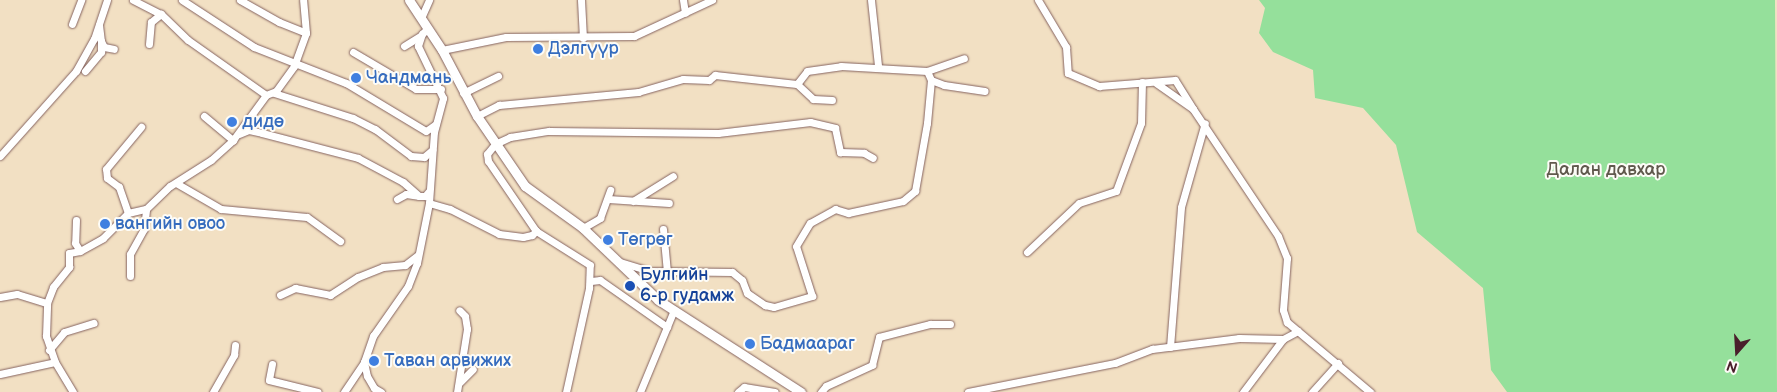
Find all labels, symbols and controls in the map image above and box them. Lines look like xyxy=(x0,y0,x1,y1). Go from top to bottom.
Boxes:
place label: Дэлгүүр xyxy=(548,38,619,60)
marker: Дэлгүүр xyxy=(532,43,544,55)
place label: Чандмань xyxy=(366,67,451,89)
marker: Чандмань xyxy=(350,72,362,84)
place label: дидө xyxy=(242,111,284,133)
marker: дидө xyxy=(226,116,238,128)
park label: Далан давхар xyxy=(1546,159,1666,181)
place label: вангийн овоо xyxy=(115,213,225,235)
marker: вангийн овоо xyxy=(99,218,111,230)
place label: Төгрөг xyxy=(618,229,673,251)
marker: Төгрөг xyxy=(602,234,614,246)
place label: Булгийн 6-р гудамж xyxy=(640,265,734,308)
marker: Булгийн 6-р гудамж xyxy=(624,280,636,292)
north arrow xyxy=(1712,327,1762,377)
place label: Бадмаараг xyxy=(760,333,855,355)
marker: Бадмаараг xyxy=(744,338,756,350)
place label: Таван арвижих xyxy=(384,350,511,372)
marker: Таван арвижих xyxy=(368,355,380,367)
text: N xyxy=(1724,357,1740,376)

